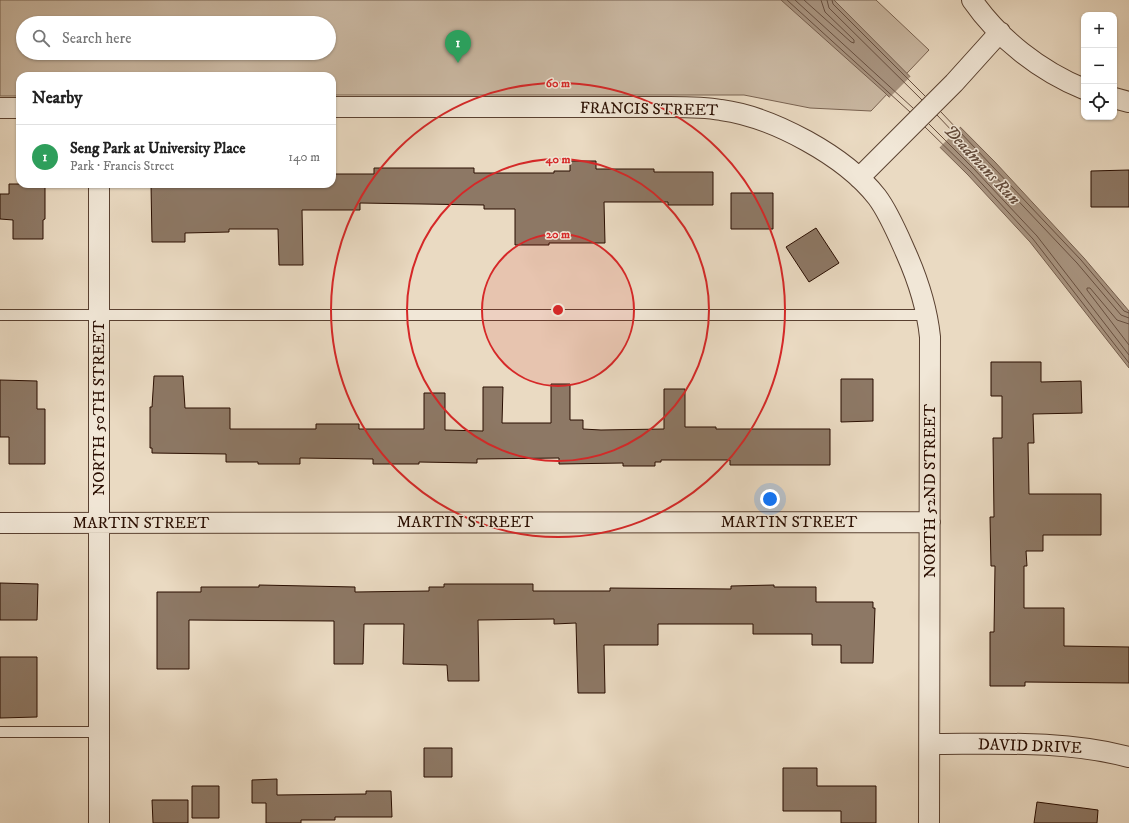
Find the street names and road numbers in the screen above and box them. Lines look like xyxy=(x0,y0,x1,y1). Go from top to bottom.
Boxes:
street label: FRANCIS STREET xyxy=(580,98,718,120)
street label: NORTH 50TH STREET xyxy=(89,320,109,496)
street label: NORTH 52ND STREET xyxy=(920,404,940,578)
street label: MARTIN STREET xyxy=(397,512,533,532)
street label: MARTIN STREET xyxy=(721,512,857,532)
street label: MARTIN STREET xyxy=(73,513,209,533)
street label: DAVID DRIVE xyxy=(978,734,1082,758)

